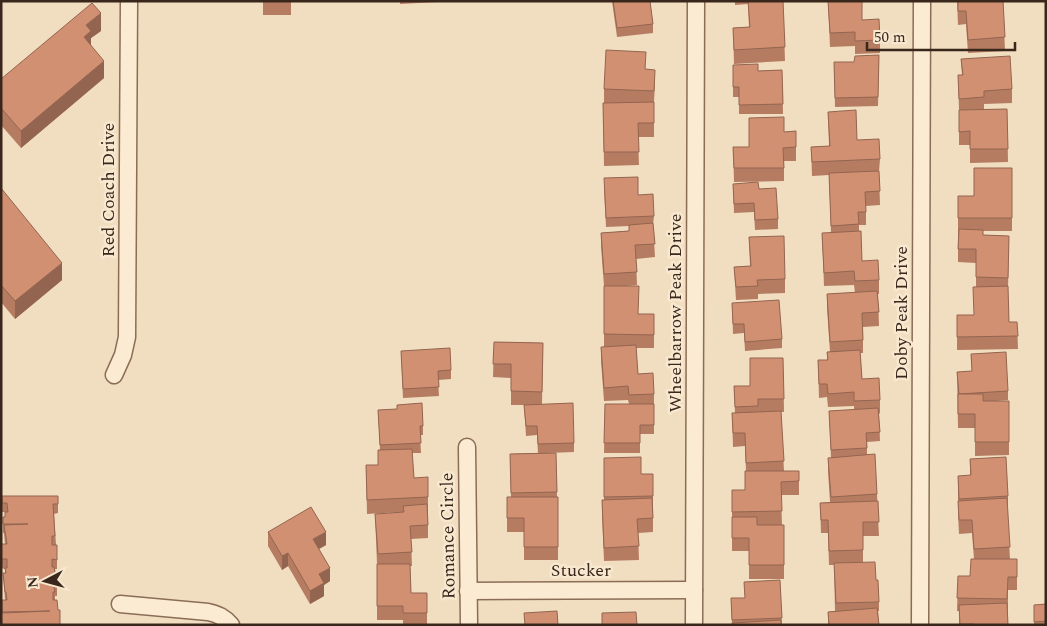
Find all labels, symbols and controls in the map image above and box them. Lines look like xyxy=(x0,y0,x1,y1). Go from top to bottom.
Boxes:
scale bar xyxy=(867,20,1014,52)
text: 50 m xyxy=(874,26,906,49)
street label: Red Coach Drive xyxy=(95,123,122,257)
street label: Wheelbarrow Peak Drive xyxy=(662,213,689,413)
street label: Doby Peak Drive xyxy=(888,246,915,380)
street label: Romance Circle xyxy=(433,472,463,600)
north arrow xyxy=(20,556,70,606)
street label: Stucker xyxy=(551,557,611,584)
text: N xyxy=(22,576,44,589)

